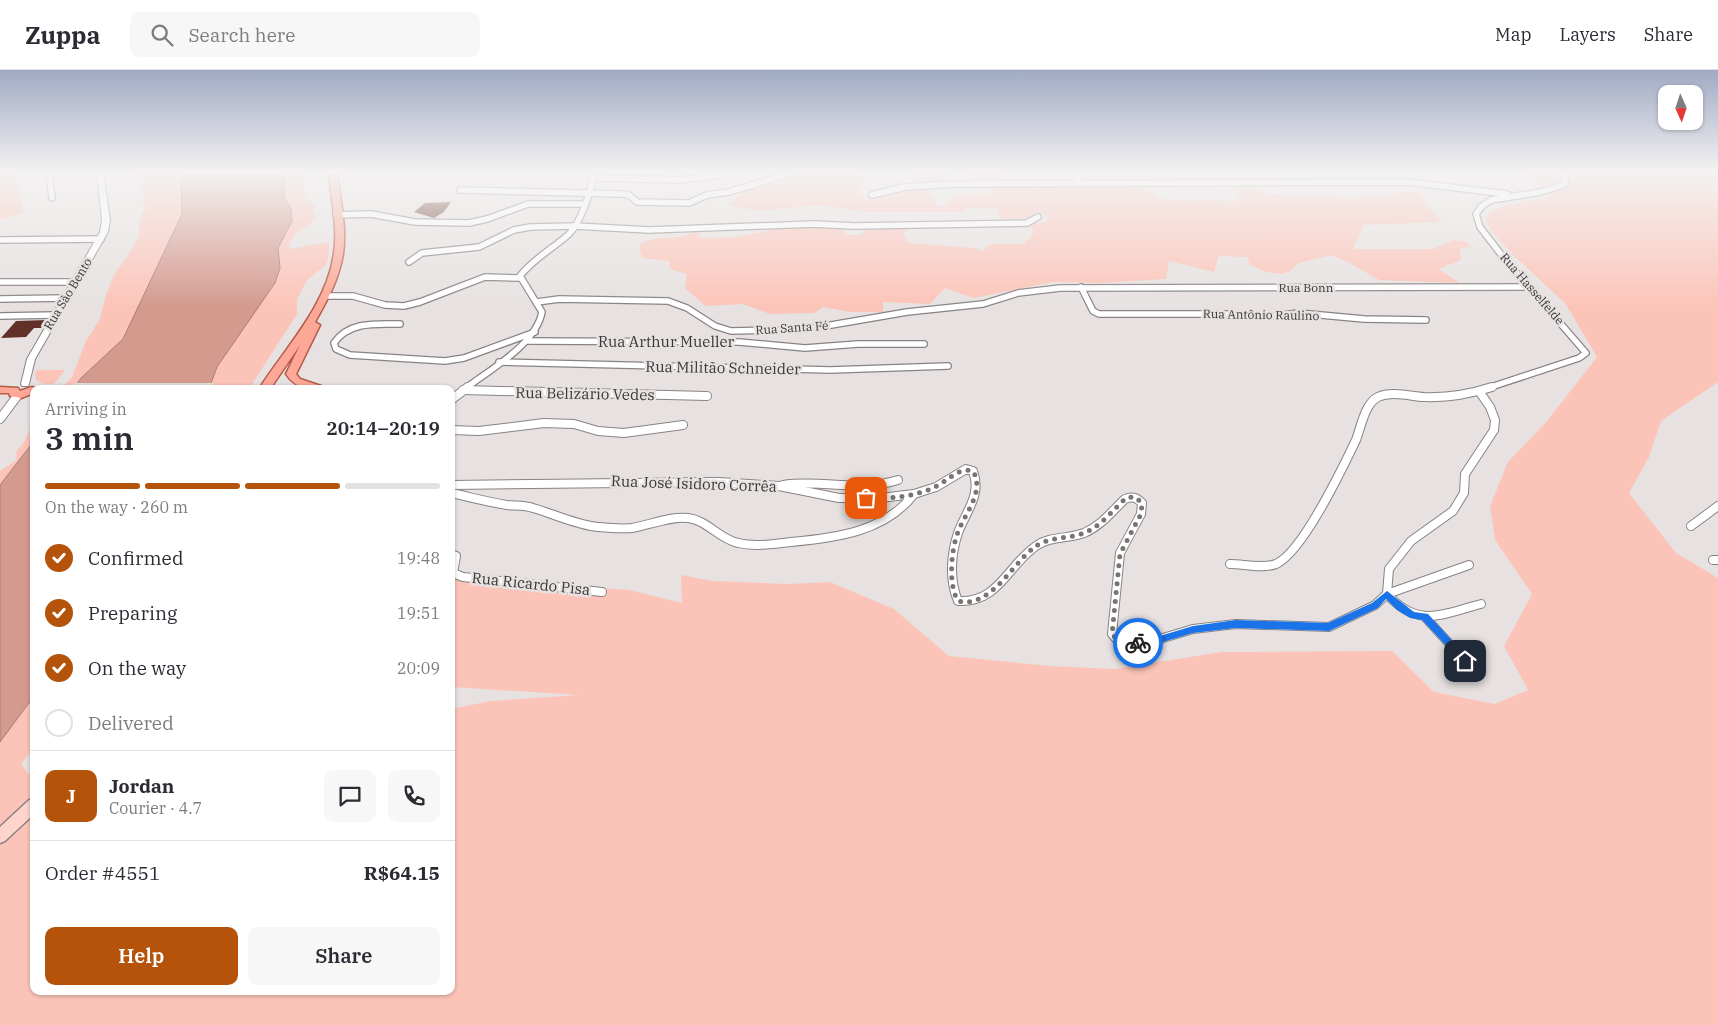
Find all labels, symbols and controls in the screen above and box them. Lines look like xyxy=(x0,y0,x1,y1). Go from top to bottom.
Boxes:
search box xyxy=(130,12,480,57)
text: Zuppa xyxy=(25,19,100,51)
icon: search xyxy=(148,21,176,49)
text: Search here xyxy=(188,23,295,47)
text: Map xyxy=(1495,23,1532,46)
text: Layers xyxy=(1560,23,1616,46)
text: Share xyxy=(1644,23,1693,46)
north arrow xyxy=(1658,85,1702,130)
map controls xyxy=(1658,85,1703,130)
street label: Rua Hasselfelde xyxy=(1497,250,1568,328)
street label: Rua São Bento xyxy=(40,255,95,332)
street label: Rua Bonn xyxy=(1279,280,1334,295)
street label: Rua Antônio Raulino xyxy=(1203,306,1320,323)
street label: Rua Santa Fé xyxy=(755,317,829,338)
street label: Rua Arthur Mueller xyxy=(598,332,734,351)
street label: Rua Militão Schneider xyxy=(645,357,801,378)
street label: Rua Belizário Vedes xyxy=(515,383,655,404)
text: Arriving in xyxy=(45,399,127,419)
text: 20:14–20:19 xyxy=(326,416,440,440)
text: 3 min xyxy=(45,417,134,459)
street label: Rua José Isidoro Corrêa xyxy=(611,471,777,496)
pin xyxy=(845,477,887,519)
icon: bag xyxy=(852,484,880,512)
text: On the way · 260 m xyxy=(45,497,188,517)
icon: check xyxy=(45,544,73,572)
text: Confirmed xyxy=(88,546,183,570)
text: 19:48 xyxy=(397,548,440,568)
street label: Rua Ricardo Pisa xyxy=(471,568,591,599)
icon: check xyxy=(45,599,73,627)
text: Preparing xyxy=(88,601,177,625)
text: 19:51 xyxy=(397,603,440,623)
courier xyxy=(1113,618,1163,668)
icon: bike xyxy=(1124,629,1152,657)
pin xyxy=(1444,640,1486,682)
icon: home xyxy=(1451,647,1479,675)
icon: check xyxy=(45,654,73,682)
text: On the way xyxy=(88,656,186,680)
text: 20:09 xyxy=(397,658,440,678)
text: Delivered xyxy=(88,711,174,735)
button: chat xyxy=(324,770,376,822)
button: phone xyxy=(388,770,440,822)
text: Jordan xyxy=(109,774,174,798)
text: J xyxy=(66,784,76,808)
text: Courier · 4.7 xyxy=(109,798,202,818)
text: Order #4551 xyxy=(45,861,160,885)
text: R$64.15 xyxy=(364,861,440,885)
button: Help xyxy=(45,927,238,985)
button: Share xyxy=(248,927,440,985)

